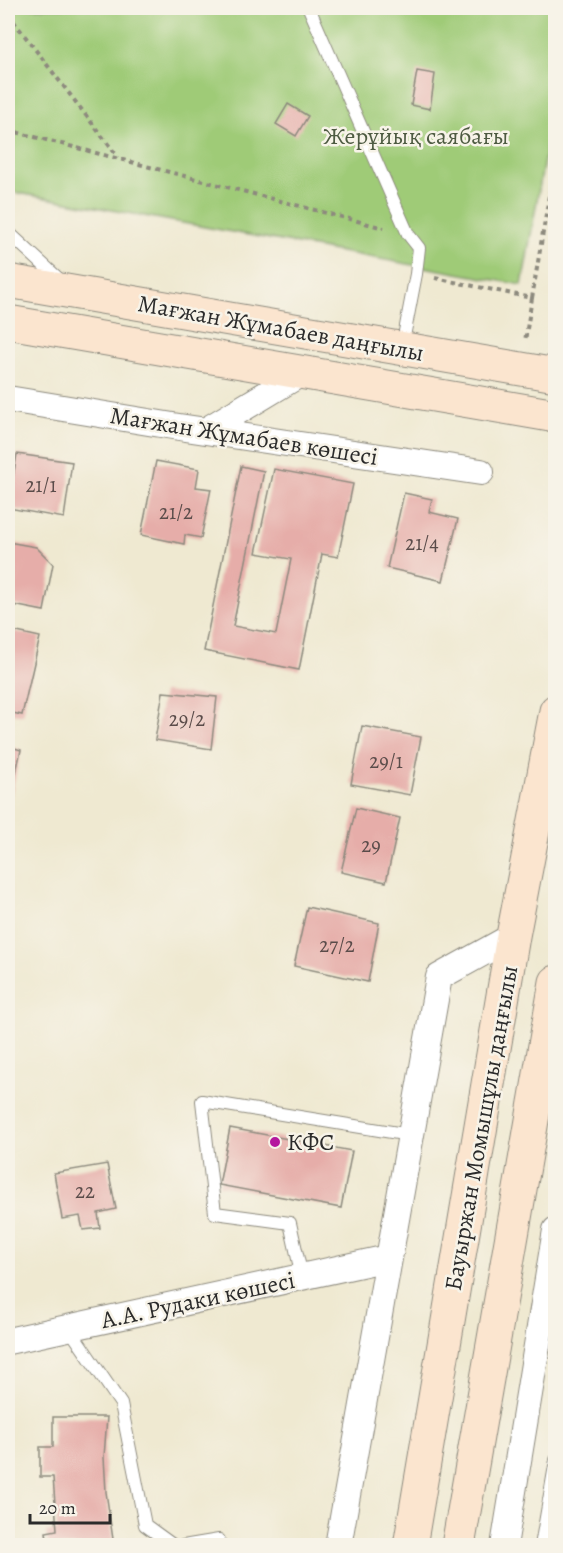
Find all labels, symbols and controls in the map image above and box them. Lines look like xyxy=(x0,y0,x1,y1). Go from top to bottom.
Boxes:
park label: Жерұйық саябағы xyxy=(323,120,509,152)
street label: Мағжан Жұмабаев даңғылы xyxy=(135,287,427,369)
street label: Мағжан Жұмабаев көшесі xyxy=(108,399,380,473)
house number: 21/1 xyxy=(25,471,57,499)
house number: 21/2 xyxy=(159,498,193,526)
house number: 21/4 xyxy=(405,529,439,557)
house number: 29/2 xyxy=(169,705,205,733)
house number: 29/1 xyxy=(369,747,403,775)
house number: 29 xyxy=(361,831,381,859)
house number: 27/2 xyxy=(319,931,355,959)
street label: Бауыржан Момышұлы даңғылы xyxy=(437,963,525,1293)
place label: КФС xyxy=(287,1126,334,1158)
marker: КФС xyxy=(268,1135,282,1149)
house number: 22 xyxy=(75,1177,95,1205)
street label: А.А. Рудаки көшесі xyxy=(97,1264,298,1336)
scale bar xyxy=(30,1487,110,1525)
text: 20 m xyxy=(39,1496,76,1520)

